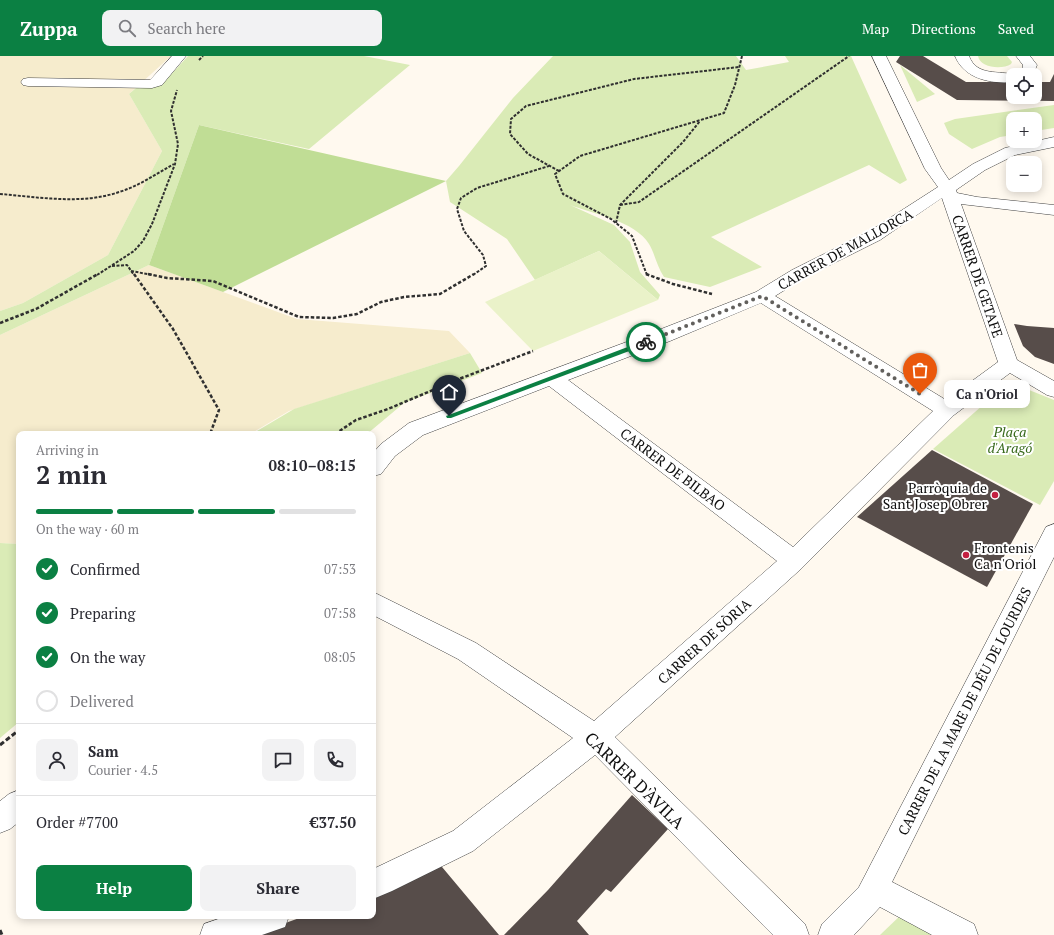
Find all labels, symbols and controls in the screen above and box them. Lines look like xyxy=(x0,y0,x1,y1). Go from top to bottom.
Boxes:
search box xyxy=(102,10,382,46)
text: Zuppa xyxy=(20,16,78,41)
icon: search xyxy=(116,17,138,39)
text: Search here xyxy=(148,18,226,38)
text: Map xyxy=(862,19,889,38)
text: Directions xyxy=(911,19,976,38)
text: Saved xyxy=(998,19,1034,38)
map controls xyxy=(1006,68,1042,192)
button: locate xyxy=(1006,68,1042,104)
button: + xyxy=(1006,112,1042,148)
button: − xyxy=(1006,156,1042,192)
street label: CARRER DE MALLORCA xyxy=(774,204,916,294)
street label: CARRER DE GETAFE xyxy=(948,212,1008,340)
courier xyxy=(626,322,666,362)
icon: bike xyxy=(635,331,657,353)
pin xyxy=(903,353,937,394)
icon: bag xyxy=(909,359,931,381)
pin xyxy=(432,375,466,416)
callout: Ca n'Oriol xyxy=(944,380,1030,408)
icon: home xyxy=(438,381,460,403)
text: Ca n'Oriol xyxy=(956,385,1018,403)
park label: Plaça d'Aragó xyxy=(988,422,1032,457)
street label: CARRER DE BILBAO xyxy=(617,423,729,515)
text: Arriving in xyxy=(36,441,99,459)
text: 08:10–08:15 xyxy=(269,455,356,475)
text: 2 min xyxy=(36,457,107,491)
place label: Parròquia de Sant Josep Obrer xyxy=(883,478,988,513)
marker: Parròquia de Sant Josep Obrer xyxy=(990,490,1000,500)
text: On the way · 60 m xyxy=(36,520,139,538)
place label: Frontenis Ca n'Oriol xyxy=(974,538,1036,573)
marker: Frontenis Ca n'Oriol xyxy=(961,550,971,560)
icon: check xyxy=(36,558,58,580)
text: Confirmed xyxy=(70,559,140,579)
text: 07:53 xyxy=(324,560,356,578)
street label: CARRER DE LA MARE DE DÉU DE LOURDES xyxy=(893,584,1035,838)
street label: CARRER DE SÒRIA xyxy=(653,594,755,688)
icon: check xyxy=(36,602,58,624)
text: Preparing xyxy=(70,603,135,623)
text: 07:58 xyxy=(324,604,356,622)
icon: check xyxy=(36,646,58,668)
text: On the way xyxy=(70,647,145,667)
text: 08:05 xyxy=(324,648,356,666)
text: Delivered xyxy=(70,691,134,711)
street label: CARRER D'ÀVILA xyxy=(580,726,690,834)
button: person xyxy=(36,739,78,781)
button: chat xyxy=(262,739,304,781)
button: phone xyxy=(314,739,356,781)
text: Sam xyxy=(88,741,119,761)
text: Courier · 4.5 xyxy=(88,761,158,779)
text: Order #7700 xyxy=(36,812,118,832)
text: €37.50 xyxy=(310,812,356,832)
button: Help xyxy=(36,865,192,911)
button: Share xyxy=(200,865,356,911)

